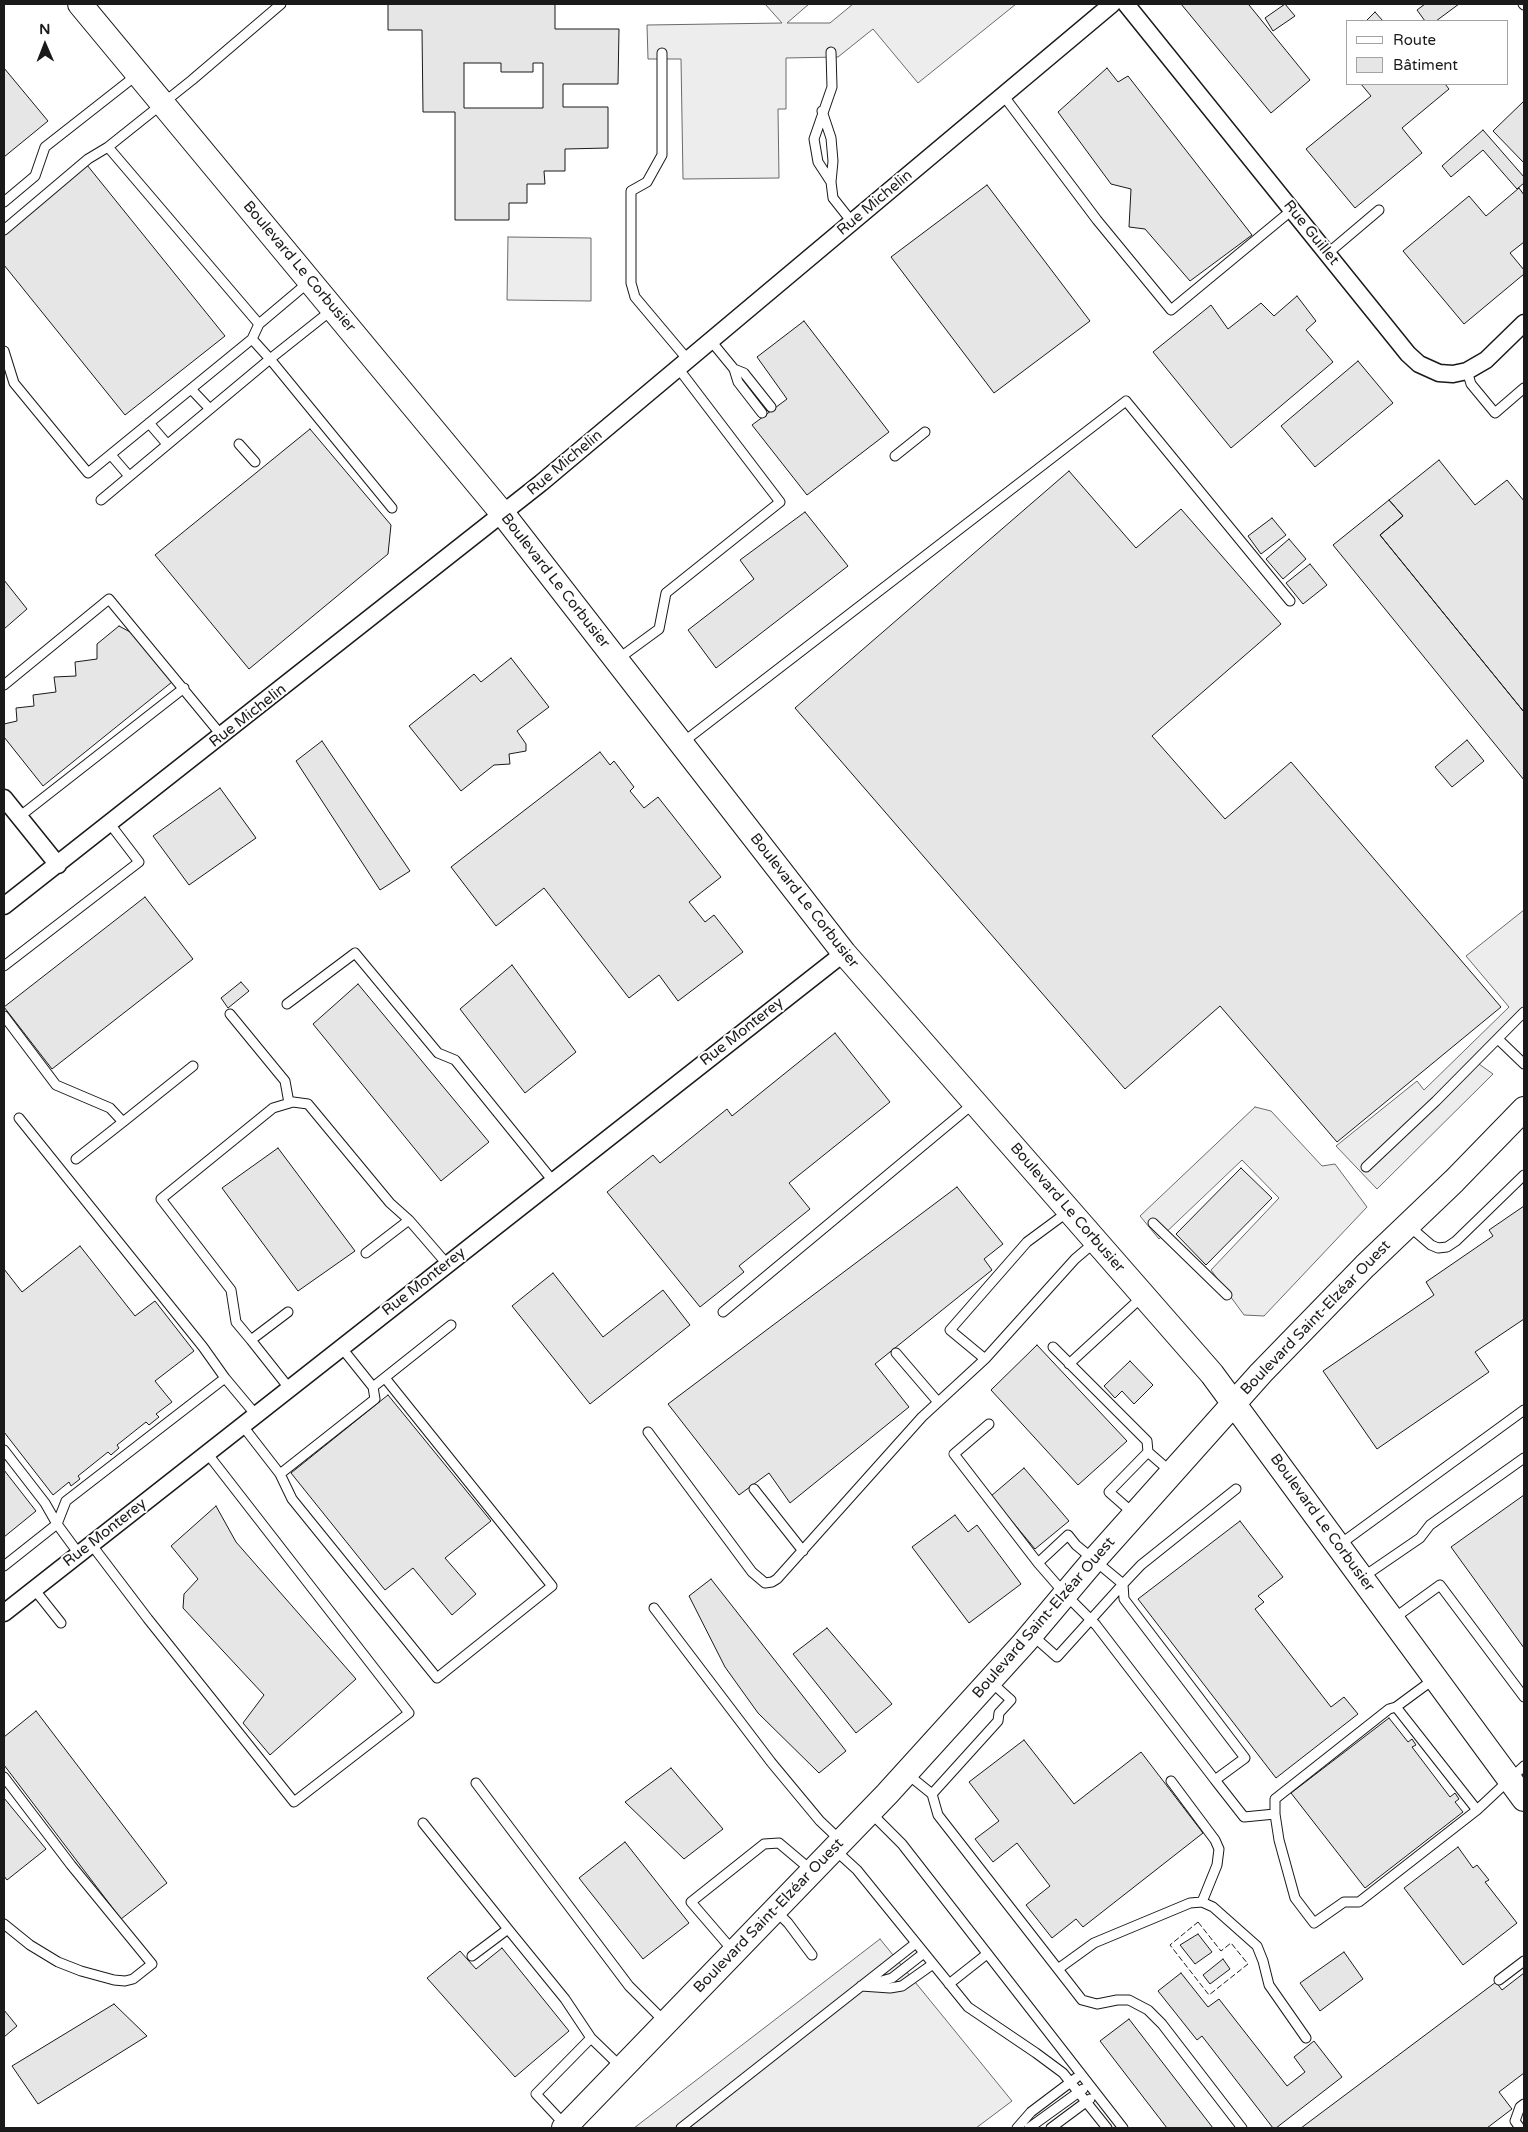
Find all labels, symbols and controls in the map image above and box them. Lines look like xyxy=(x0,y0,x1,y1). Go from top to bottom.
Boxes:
north arrow xyxy=(20,20,70,70)
legend xyxy=(1346,20,1508,85)
text: N xyxy=(39,21,51,38)
text: Route xyxy=(1393,31,1436,49)
text: Bâtiment xyxy=(1393,56,1458,74)
street label: Rue Michelin xyxy=(834,166,916,240)
street label: Rue Guillet xyxy=(1279,197,1343,269)
street label: Boulevard Le Corbusier xyxy=(239,198,359,336)
street label: Rue Michelin xyxy=(524,426,606,500)
street label: Boulevard Le Corbusier xyxy=(497,510,613,652)
street label: Rue Michelin xyxy=(206,680,290,752)
street label: Boulevard Le Corbusier xyxy=(746,830,862,972)
street label: Rue Monterey xyxy=(697,994,787,1070)
street label: Boulevard Le Corbusier xyxy=(1006,1140,1128,1276)
street label: Boulevard Saint-Elzéar Ouest xyxy=(1237,1237,1395,1399)
street label: Rue Monterey xyxy=(379,1244,469,1320)
street label: Boulevard Le Corbusier xyxy=(1266,1451,1378,1595)
street label: Rue Monterey xyxy=(60,1495,150,1571)
street label: Boulevard Saint-Elzéar Ouest xyxy=(969,1534,1119,1702)
street label: Boulevard Saint-Elzéar Ouest xyxy=(690,1835,848,1997)

